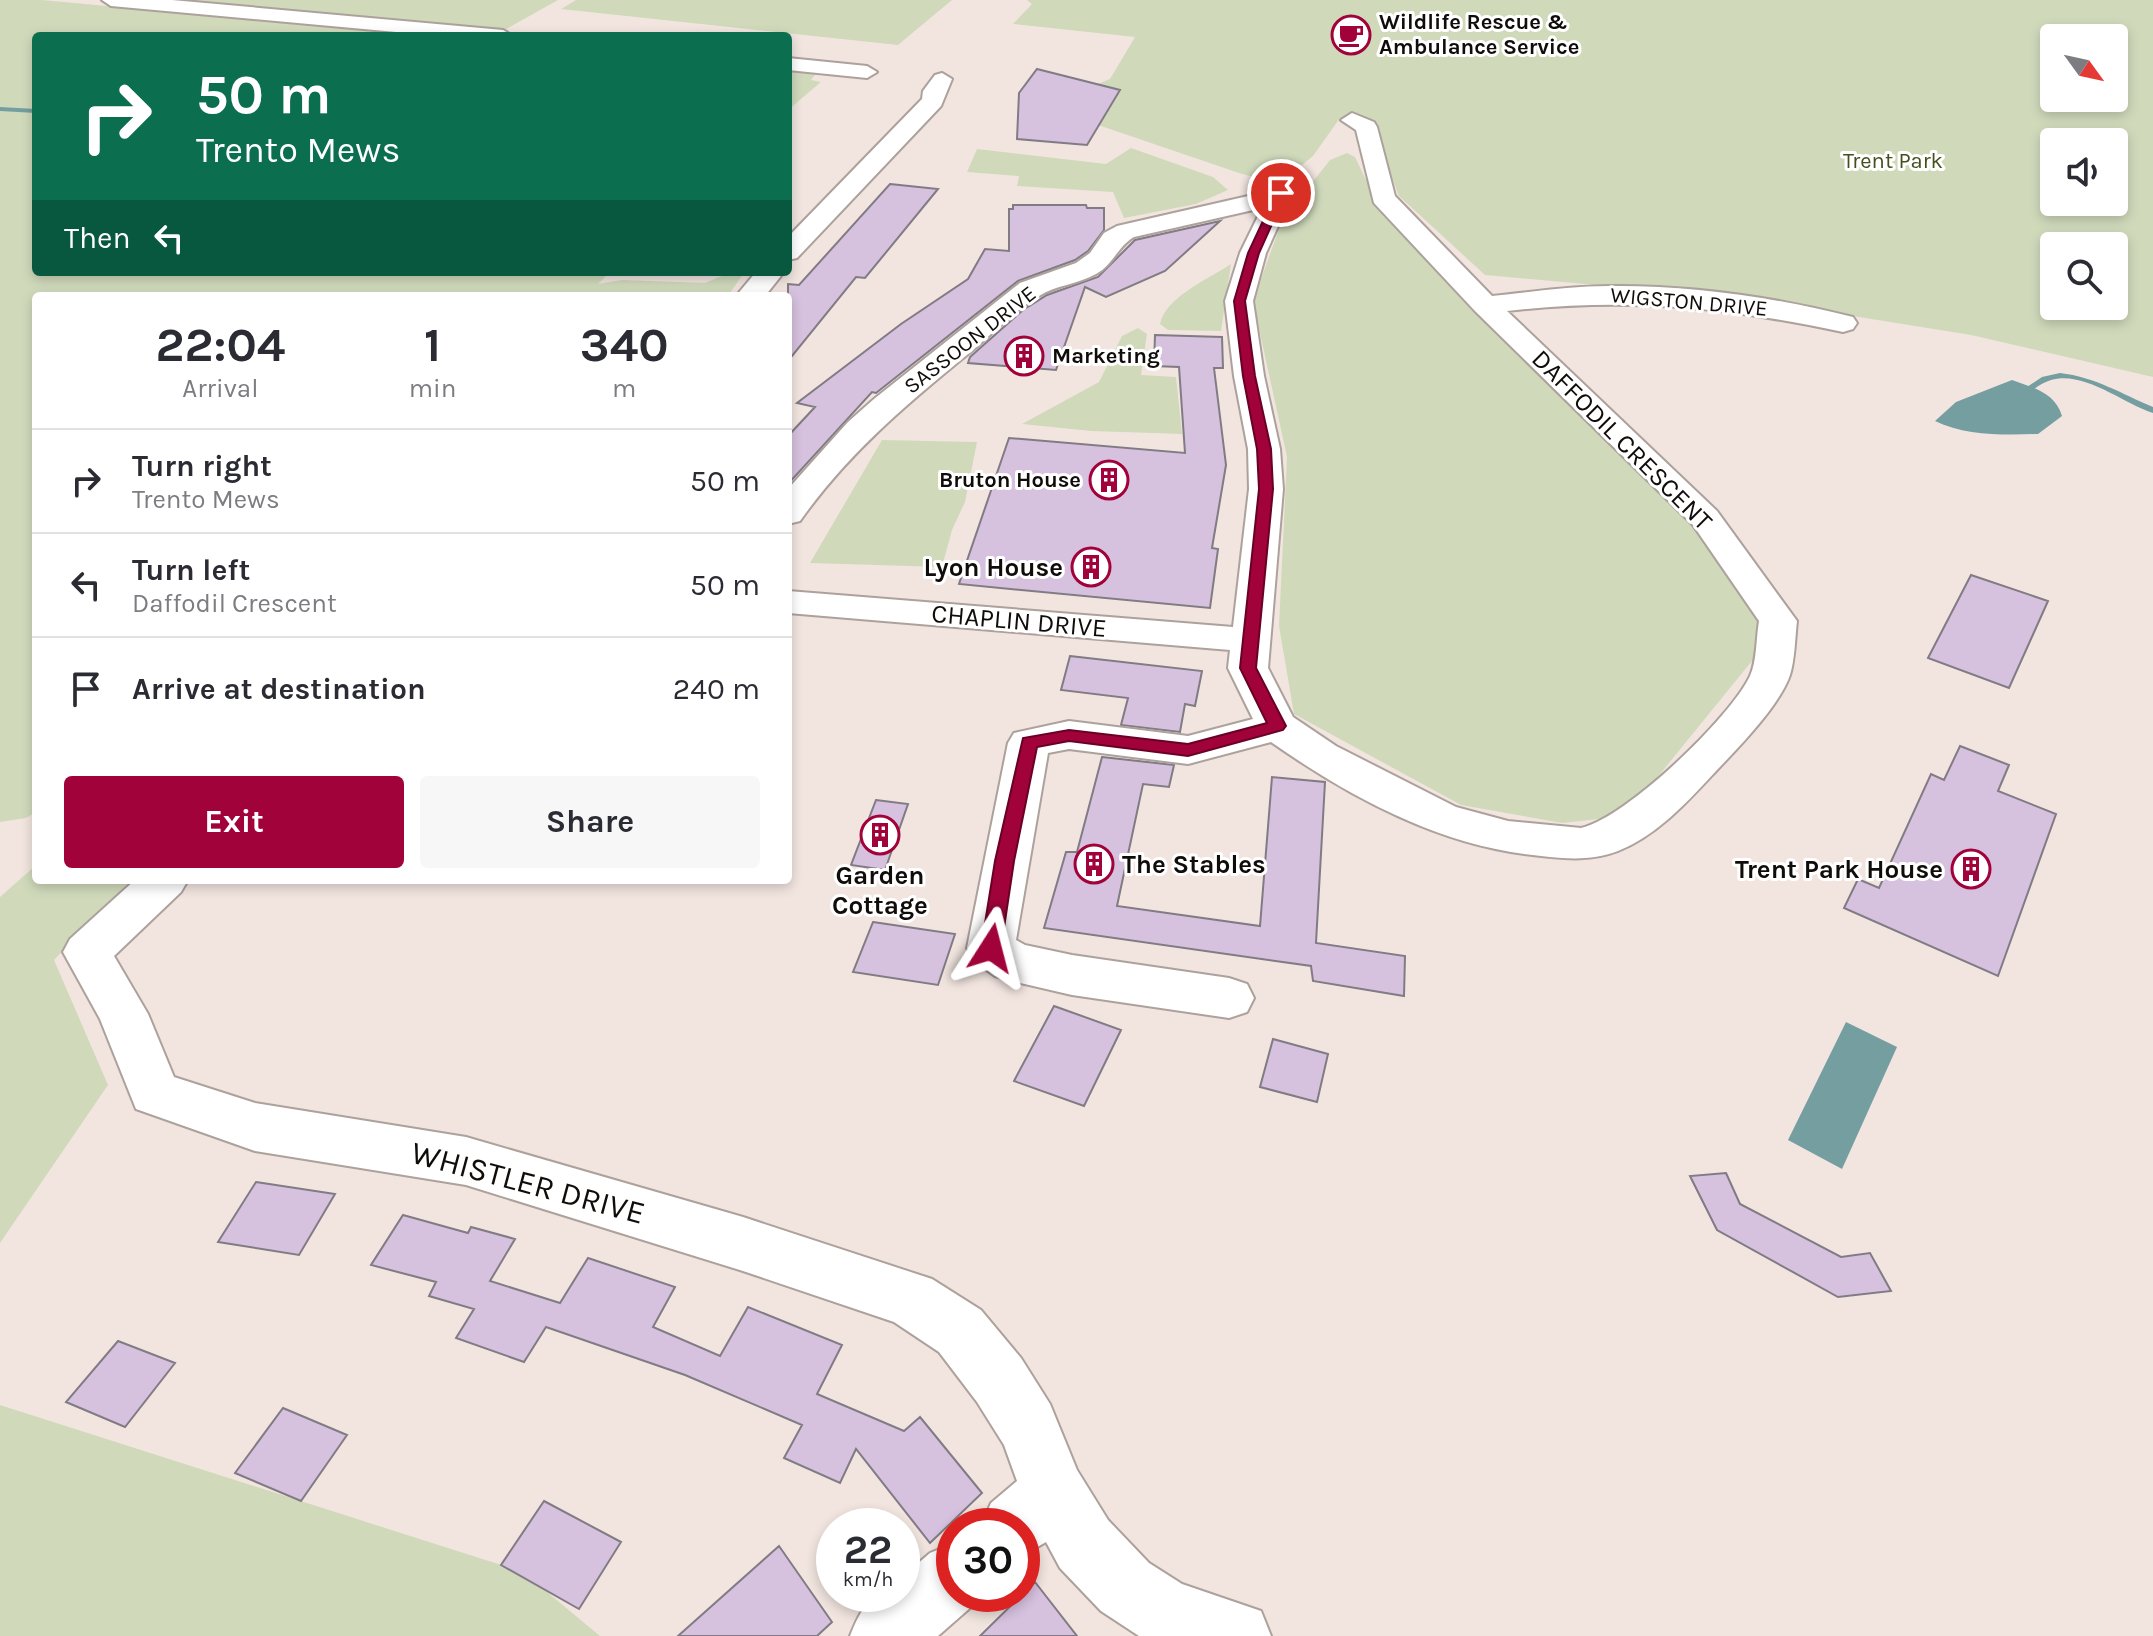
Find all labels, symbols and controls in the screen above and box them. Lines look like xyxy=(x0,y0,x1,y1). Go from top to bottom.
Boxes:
place label: Wildlife Rescue & Ambulance Service xyxy=(1379,9,1579,60)
cafe icon: Wildlife Rescue & Ambulance Service xyxy=(1330,14,1372,56)
north arrow xyxy=(2040,24,2128,112)
map controls xyxy=(2040,24,2128,320)
text: 50 m xyxy=(196,62,331,127)
icon: right xyxy=(64,64,168,168)
button: sound xyxy=(2040,128,2128,216)
text: Trento Mews xyxy=(196,129,400,171)
park label: Trent Park xyxy=(1843,148,1943,174)
pin xyxy=(1247,159,1315,227)
icon: arrive xyxy=(1259,171,1303,215)
icon: left xyxy=(147,216,191,260)
text: Then xyxy=(64,220,131,256)
button: search xyxy=(2040,232,2128,320)
street label: SASSOON DRIVE xyxy=(899,280,1041,400)
street label: WIGSTON DRIVE xyxy=(1609,282,1769,322)
text: 22:04 xyxy=(155,317,285,373)
text: 1 xyxy=(424,317,441,373)
text: 340 xyxy=(580,317,669,373)
building icon: Marketing xyxy=(1003,335,1045,377)
place label: Marketing xyxy=(1052,343,1160,369)
street label: DAFFODIL CRESCENT xyxy=(1525,343,1719,537)
text: Arrival xyxy=(182,373,258,404)
text: min xyxy=(409,373,456,404)
text: m xyxy=(612,373,636,404)
text: Turn right xyxy=(132,448,272,484)
icon: right xyxy=(64,459,108,503)
building icon: Bruton House xyxy=(1088,459,1130,501)
text: 50 m xyxy=(690,463,760,499)
place label: Bruton House xyxy=(939,467,1081,493)
text: Trento Mews xyxy=(132,484,280,515)
building icon: Lyon House xyxy=(1070,546,1112,588)
text: Turn left xyxy=(132,552,250,588)
place label: Lyon House xyxy=(924,552,1063,583)
icon: left xyxy=(64,563,108,607)
text: 50 m xyxy=(690,567,760,603)
text: Daffodil Crescent xyxy=(132,588,337,619)
street label: CHAPLIN DRIVE xyxy=(930,598,1108,644)
icon: arrive xyxy=(64,667,108,711)
text: Arrive at destination xyxy=(132,671,426,707)
text: 240 m xyxy=(673,671,760,707)
button: Exit xyxy=(64,776,404,868)
button: Share xyxy=(420,776,760,868)
building icon: Garden Cottage xyxy=(859,814,901,856)
building icon: The Stables xyxy=(1073,843,1115,885)
building icon: Trent Park House xyxy=(1950,848,1992,890)
place label: The Stables xyxy=(1122,849,1266,880)
place label: Trent Park House xyxy=(1735,854,1943,885)
place label: Garden Cottage xyxy=(832,860,928,921)
position arrow xyxy=(949,906,1033,990)
street label: WHISTLER DRIVE xyxy=(407,1134,649,1232)
speed limit sign: 30 xyxy=(936,1508,1040,1612)
text: 22 xyxy=(844,1526,892,1573)
text: km/h xyxy=(843,1568,893,1591)

